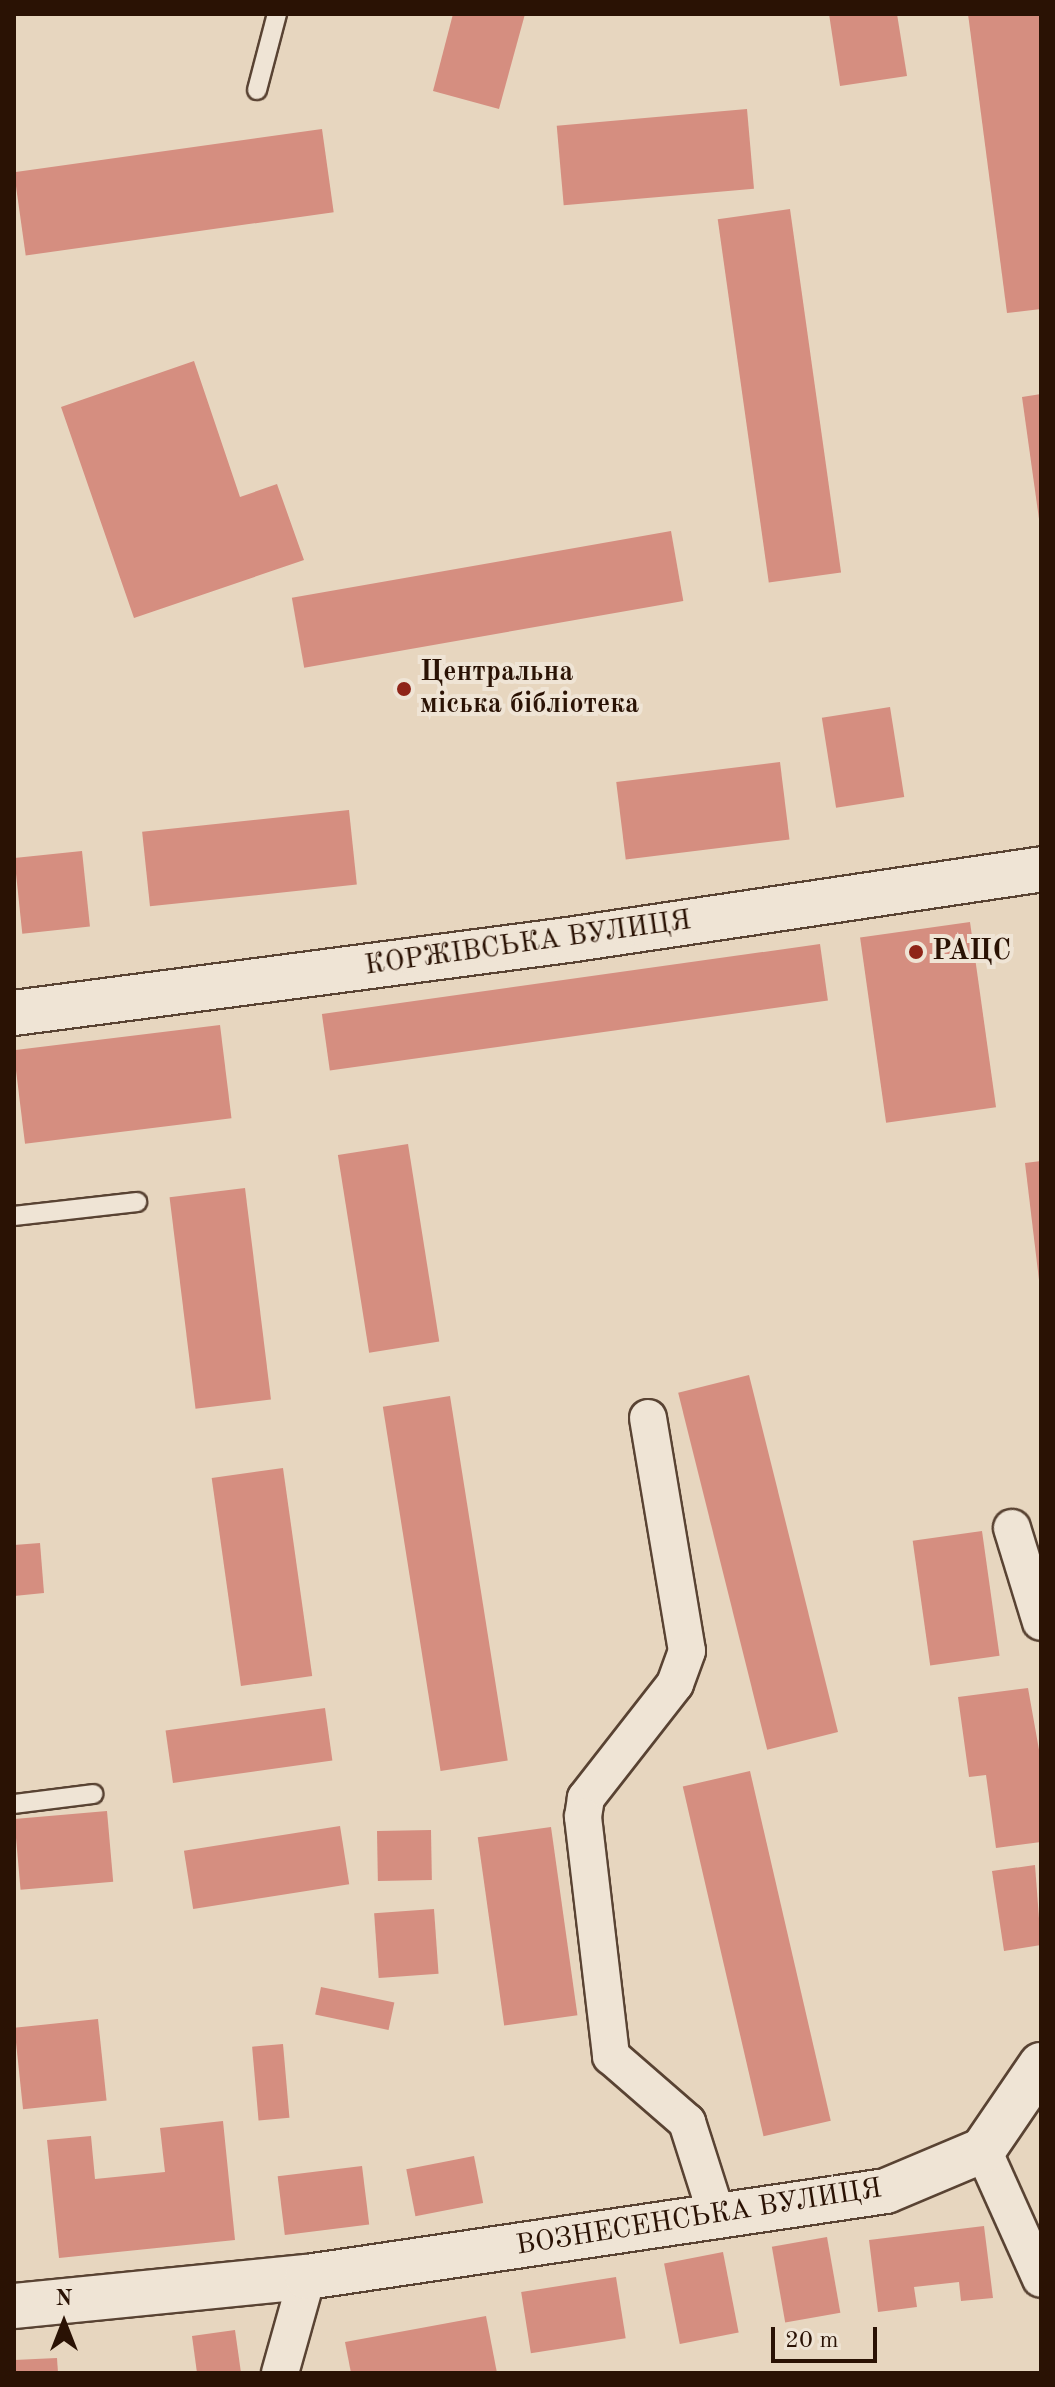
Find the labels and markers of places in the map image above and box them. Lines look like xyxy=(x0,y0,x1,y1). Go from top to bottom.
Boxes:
place label: Центральна міська бібліотека xyxy=(420,656,639,722)
marker: Центральна міська бібліотека xyxy=(395,680,413,698)
place label: РАЦС xyxy=(932,935,1011,969)
marker: РАЦС xyxy=(907,943,925,961)

